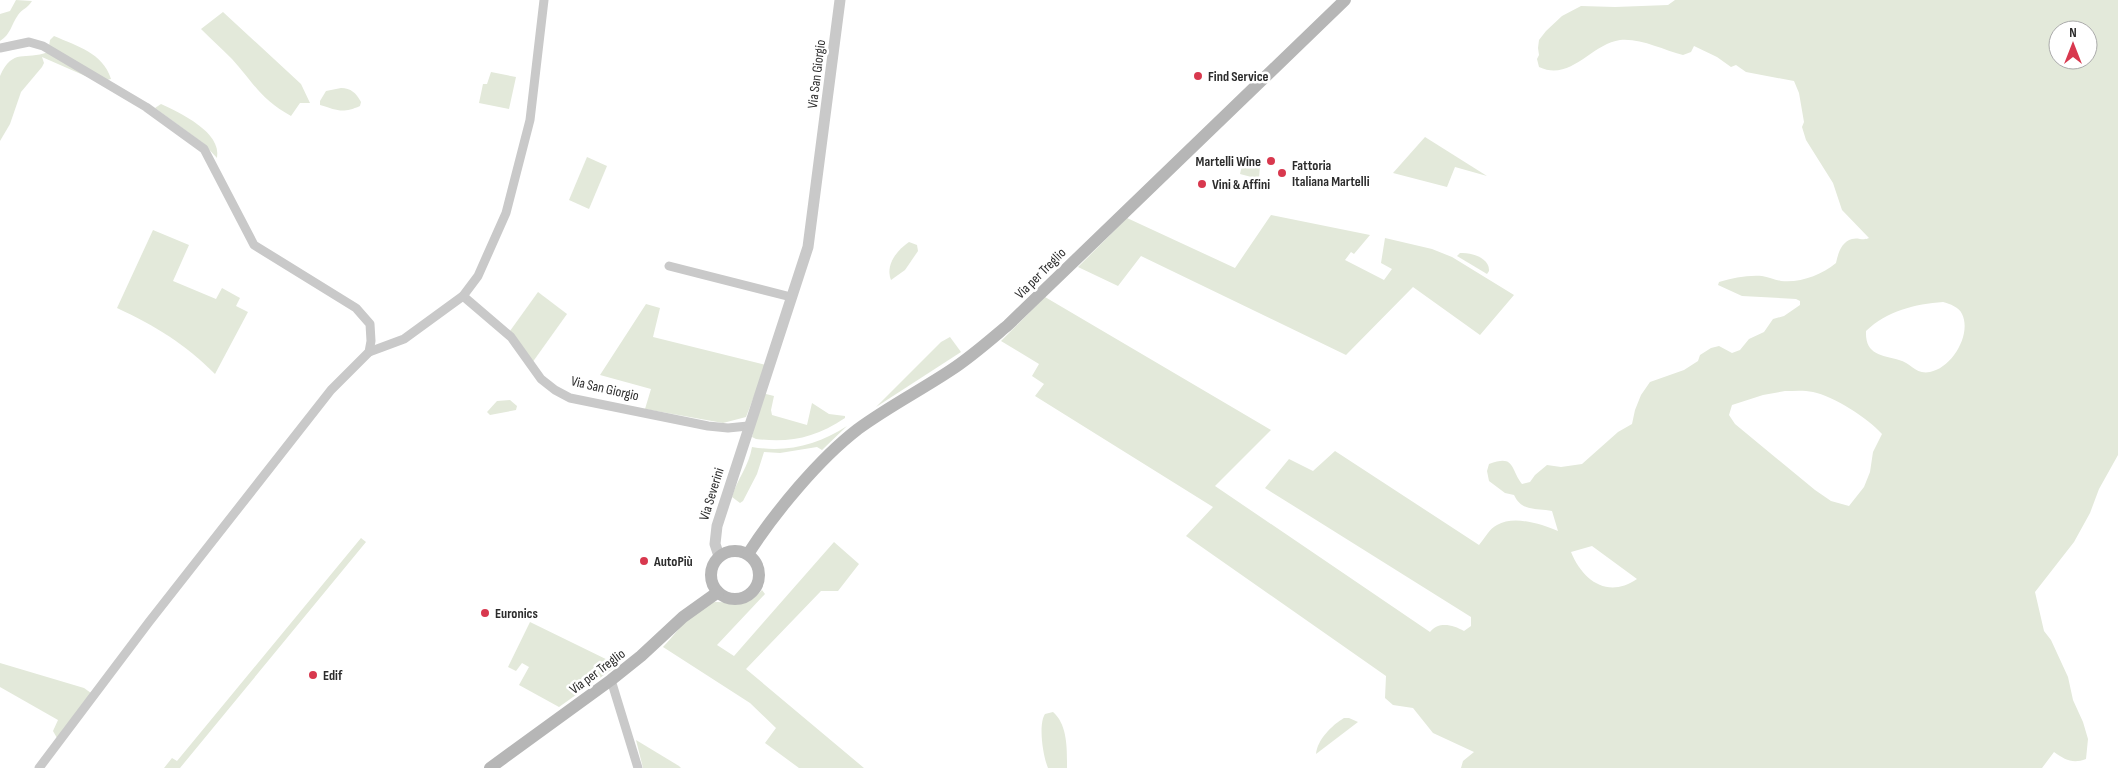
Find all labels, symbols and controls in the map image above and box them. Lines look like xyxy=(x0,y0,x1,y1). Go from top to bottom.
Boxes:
north arrow xyxy=(2048,20,2098,70)
text: N xyxy=(2069,24,2077,41)
street label: Via San Giorgio xyxy=(804,39,829,109)
place label: Find Service xyxy=(1208,68,1269,85)
marker: Find Service xyxy=(1192,70,1204,82)
place label: Martelli Wine xyxy=(1196,153,1261,170)
marker: Martelli Wine xyxy=(1265,155,1277,167)
place label: Fattoria Italiana Martelli xyxy=(1292,157,1370,190)
marker: Fattoria Italiana Martelli xyxy=(1276,167,1288,179)
place label: Vini & Affini xyxy=(1212,176,1270,193)
marker: Vini & Affini xyxy=(1196,178,1208,190)
street label: Via per Treglio xyxy=(1011,244,1070,302)
street label: Via San Giorgio xyxy=(569,372,641,405)
street label: Via Severini xyxy=(695,466,728,523)
place label: AutoPiù xyxy=(653,553,693,570)
marker: AutoPiù xyxy=(638,555,650,567)
place label: Euronics xyxy=(495,605,538,622)
marker: Euronics xyxy=(479,607,491,619)
street label: Via per Treglio xyxy=(566,645,629,698)
place label: Edif xyxy=(323,667,343,684)
marker: Edif xyxy=(307,669,319,681)

